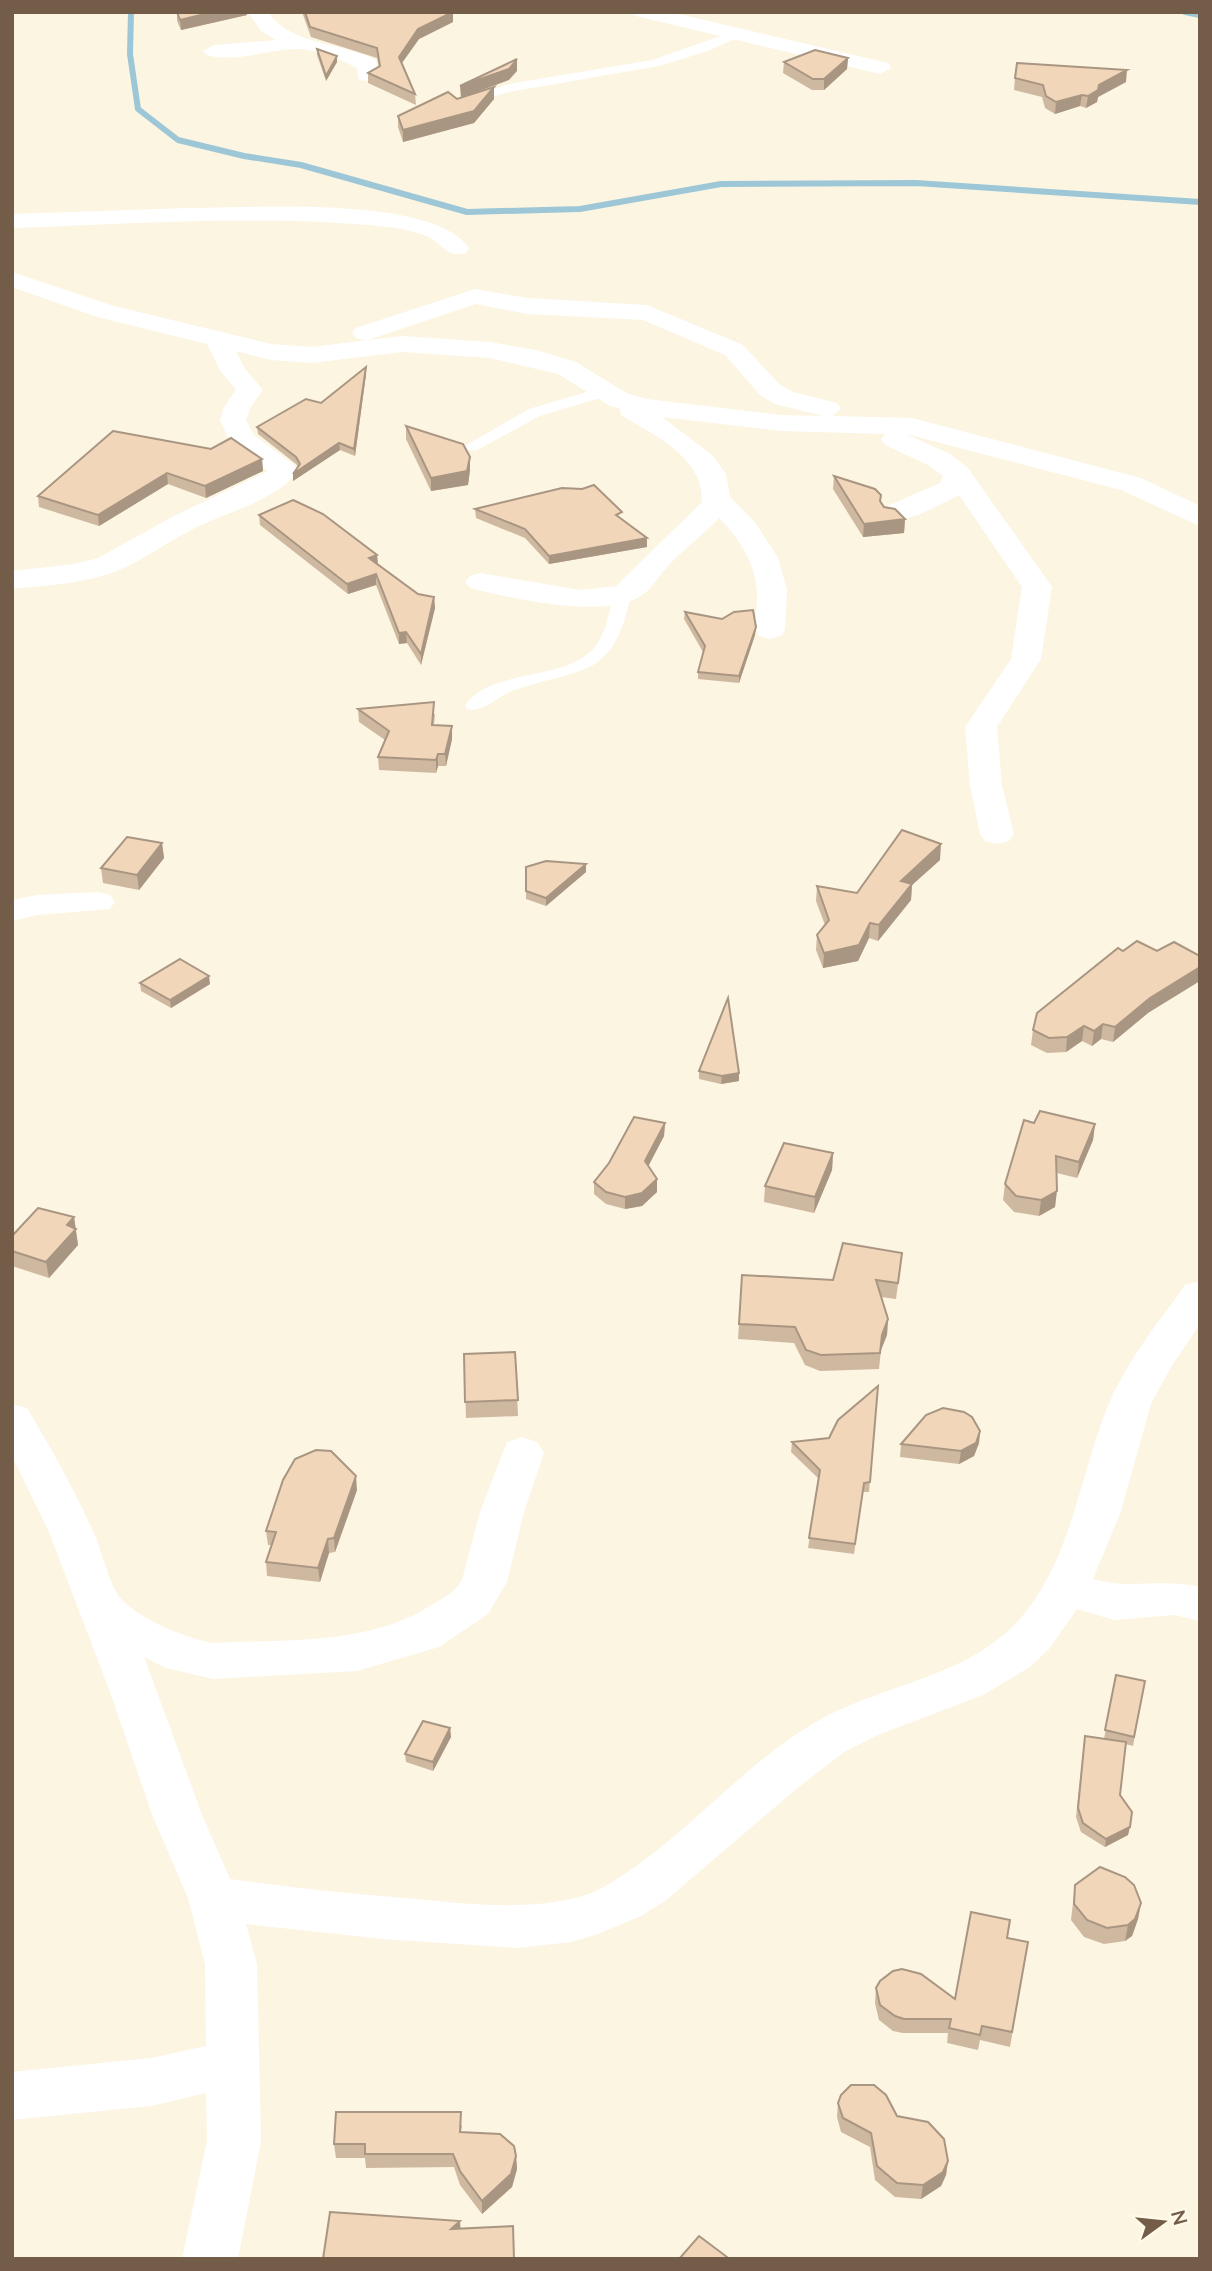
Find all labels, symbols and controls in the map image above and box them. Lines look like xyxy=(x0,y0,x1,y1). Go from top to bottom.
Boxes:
north arrow xyxy=(1128,2187,1198,2257)
text: N xyxy=(1167,2207,1193,2228)

